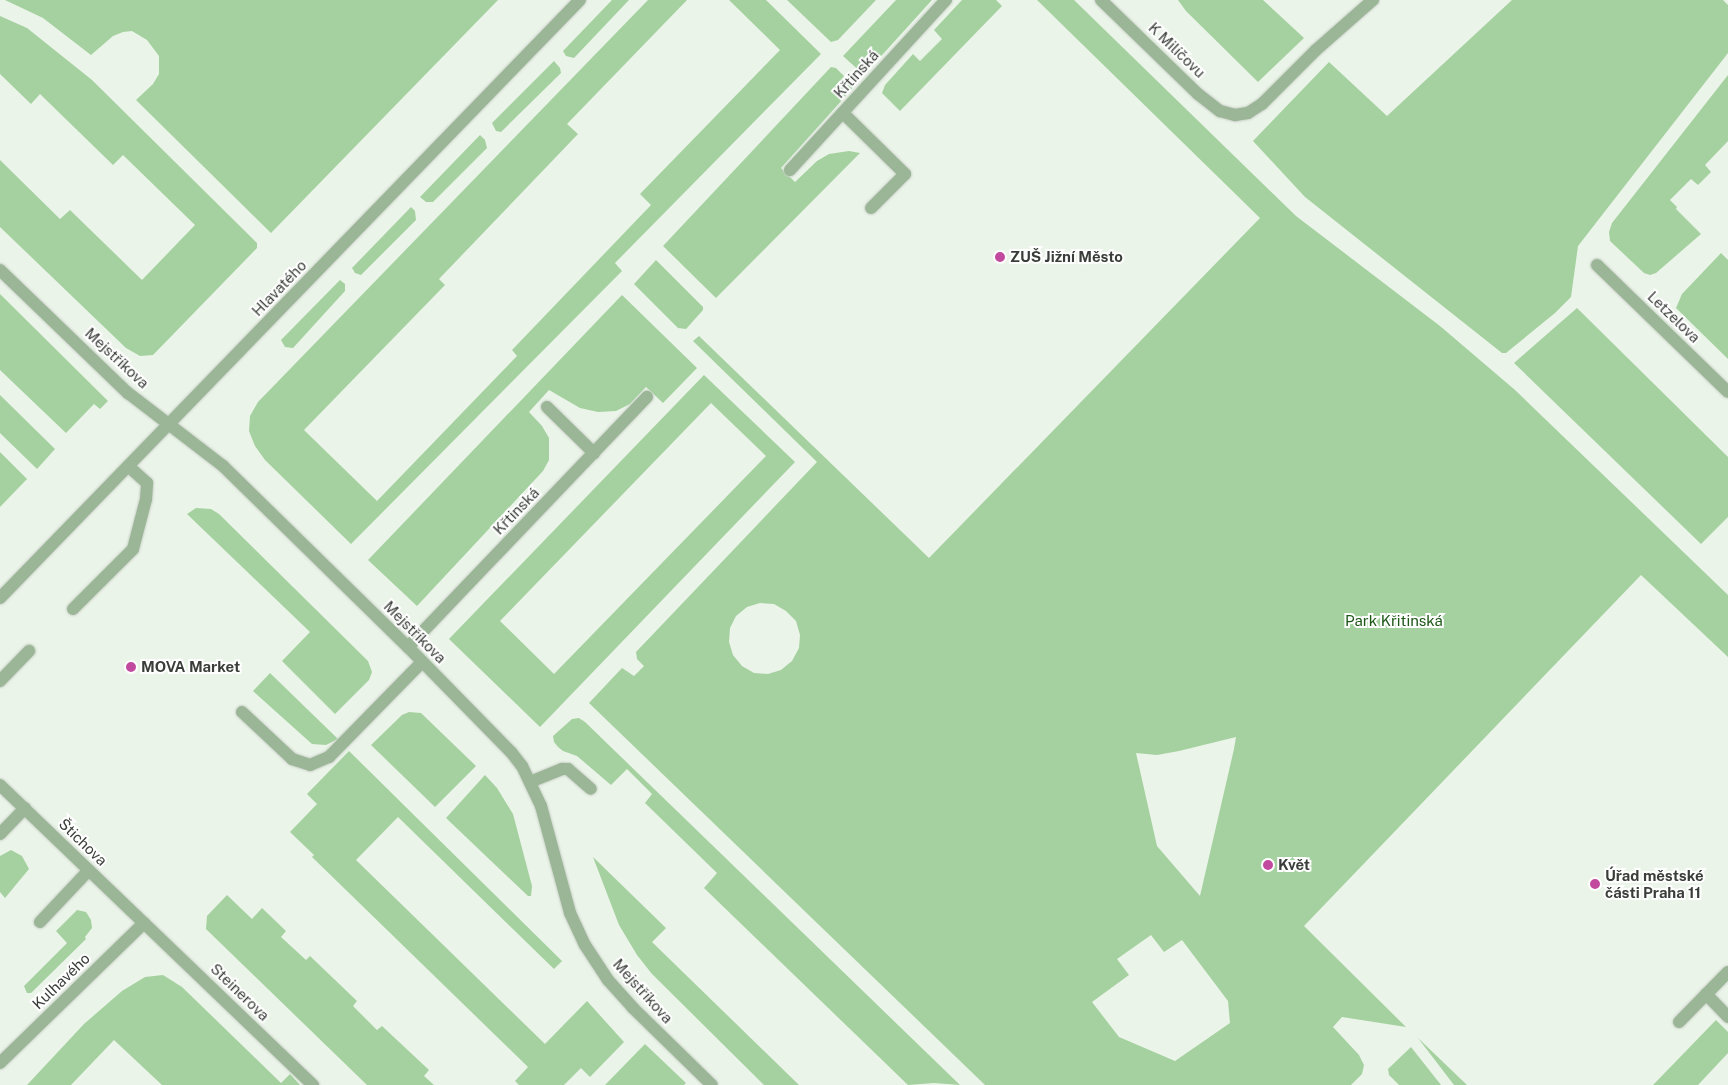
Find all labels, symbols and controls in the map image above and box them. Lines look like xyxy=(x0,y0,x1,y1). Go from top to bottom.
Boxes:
street label: K Milíčovu xyxy=(1145,19,1209,81)
street label: Křtinská xyxy=(830,46,882,102)
place label: ZUŠ Jižní Město xyxy=(1010,248,1123,266)
marker: ZUŠ Jižní Město xyxy=(994,251,1006,263)
street label: Hlavatého xyxy=(248,256,310,320)
street label: Letzelova xyxy=(1644,288,1704,346)
street label: Mejstříkova xyxy=(81,324,153,392)
street label: Křtinská xyxy=(489,484,543,538)
street label: Mejstříkova xyxy=(380,597,450,667)
park label: Park Křitinská xyxy=(1345,612,1443,630)
place label: MOVA Market xyxy=(141,658,240,676)
marker: MOVA Market xyxy=(125,661,137,673)
street label: Štichova xyxy=(55,815,111,869)
place label: Květ xyxy=(1278,856,1310,874)
marker: Květ xyxy=(1262,859,1274,871)
place label: Úřad městské části Praha 11 xyxy=(1605,866,1704,901)
marker: Úřad městské části Praha 11 xyxy=(1589,878,1601,890)
street label: Kulhavého xyxy=(29,949,93,1013)
street label: Mejstříkova xyxy=(609,955,677,1027)
street label: Steinerova xyxy=(207,960,273,1024)

